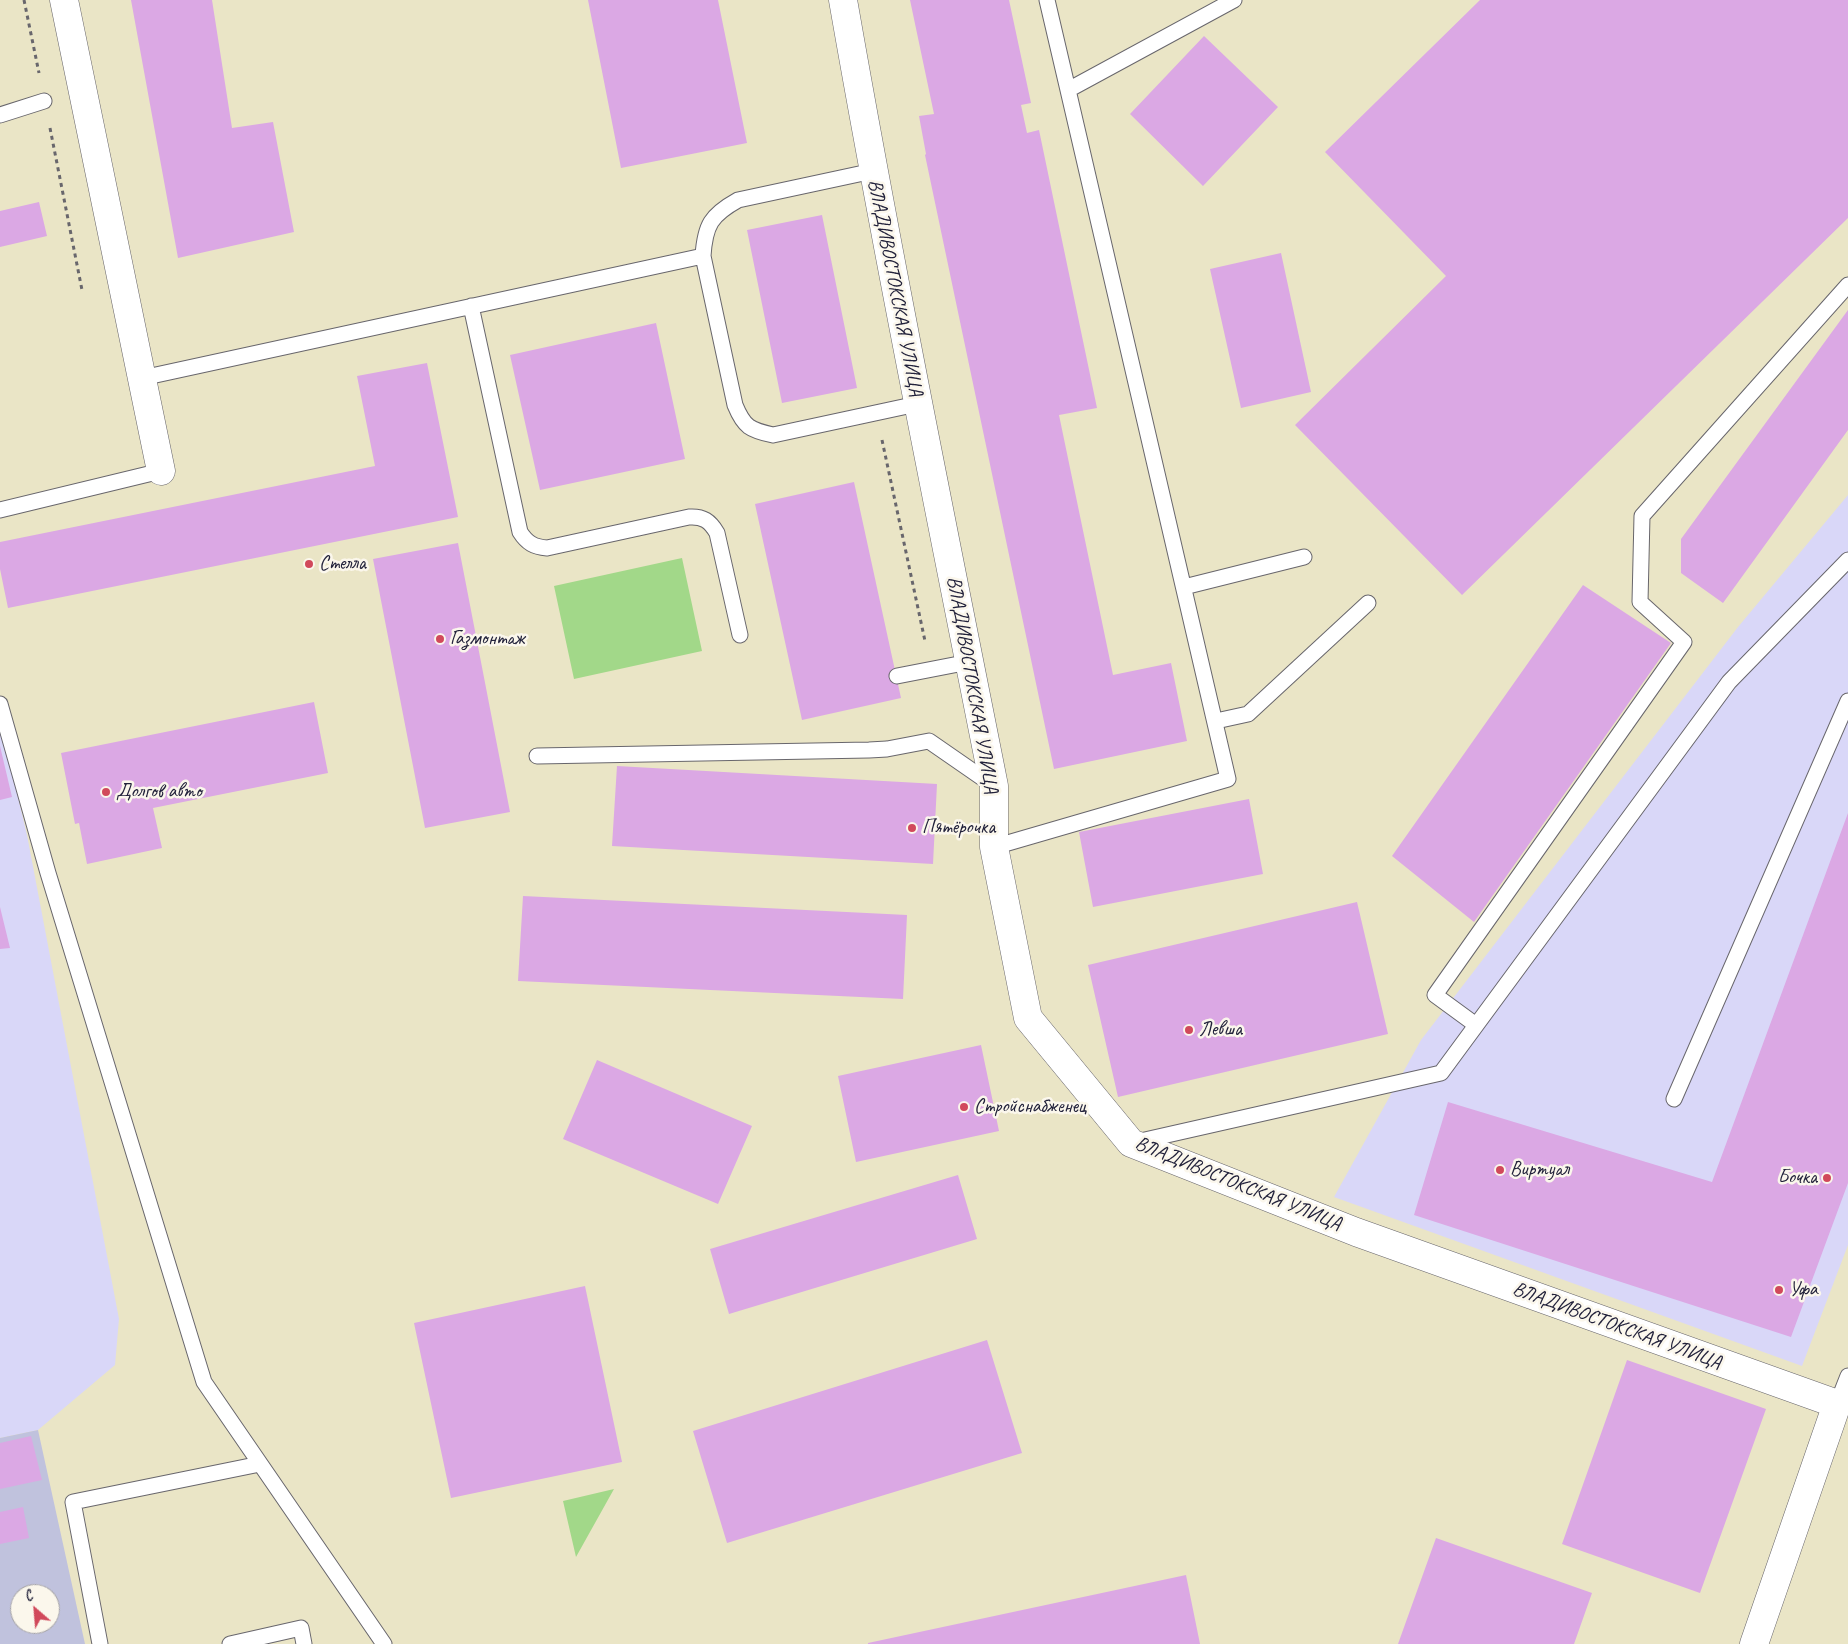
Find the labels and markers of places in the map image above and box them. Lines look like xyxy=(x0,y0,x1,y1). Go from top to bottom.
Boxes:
place label: Стелла xyxy=(319,552,366,576)
marker: Стелла xyxy=(303,558,315,570)
place label: Газмонтаж xyxy=(450,627,525,651)
marker: Газмонтаж xyxy=(434,633,446,645)
place label: Долгов авто xyxy=(116,780,202,804)
marker: Долгов авто xyxy=(100,786,112,798)
place label: Пятёрочка xyxy=(922,816,995,840)
marker: Пятёрочка xyxy=(906,822,918,834)
place label: Левша xyxy=(1199,1018,1242,1042)
marker: Левша xyxy=(1183,1024,1195,1036)
place label: Стройснабженец xyxy=(974,1095,1086,1119)
marker: Стройснабженец xyxy=(958,1101,970,1113)
place label: Виртуал xyxy=(1510,1158,1569,1182)
marker: Виртуал xyxy=(1494,1164,1506,1176)
place label: Бочка xyxy=(1778,1166,1817,1190)
marker: Бочка xyxy=(1821,1172,1833,1184)
place label: Уфа xyxy=(1789,1278,1817,1302)
marker: Уфа xyxy=(1773,1284,1785,1296)

